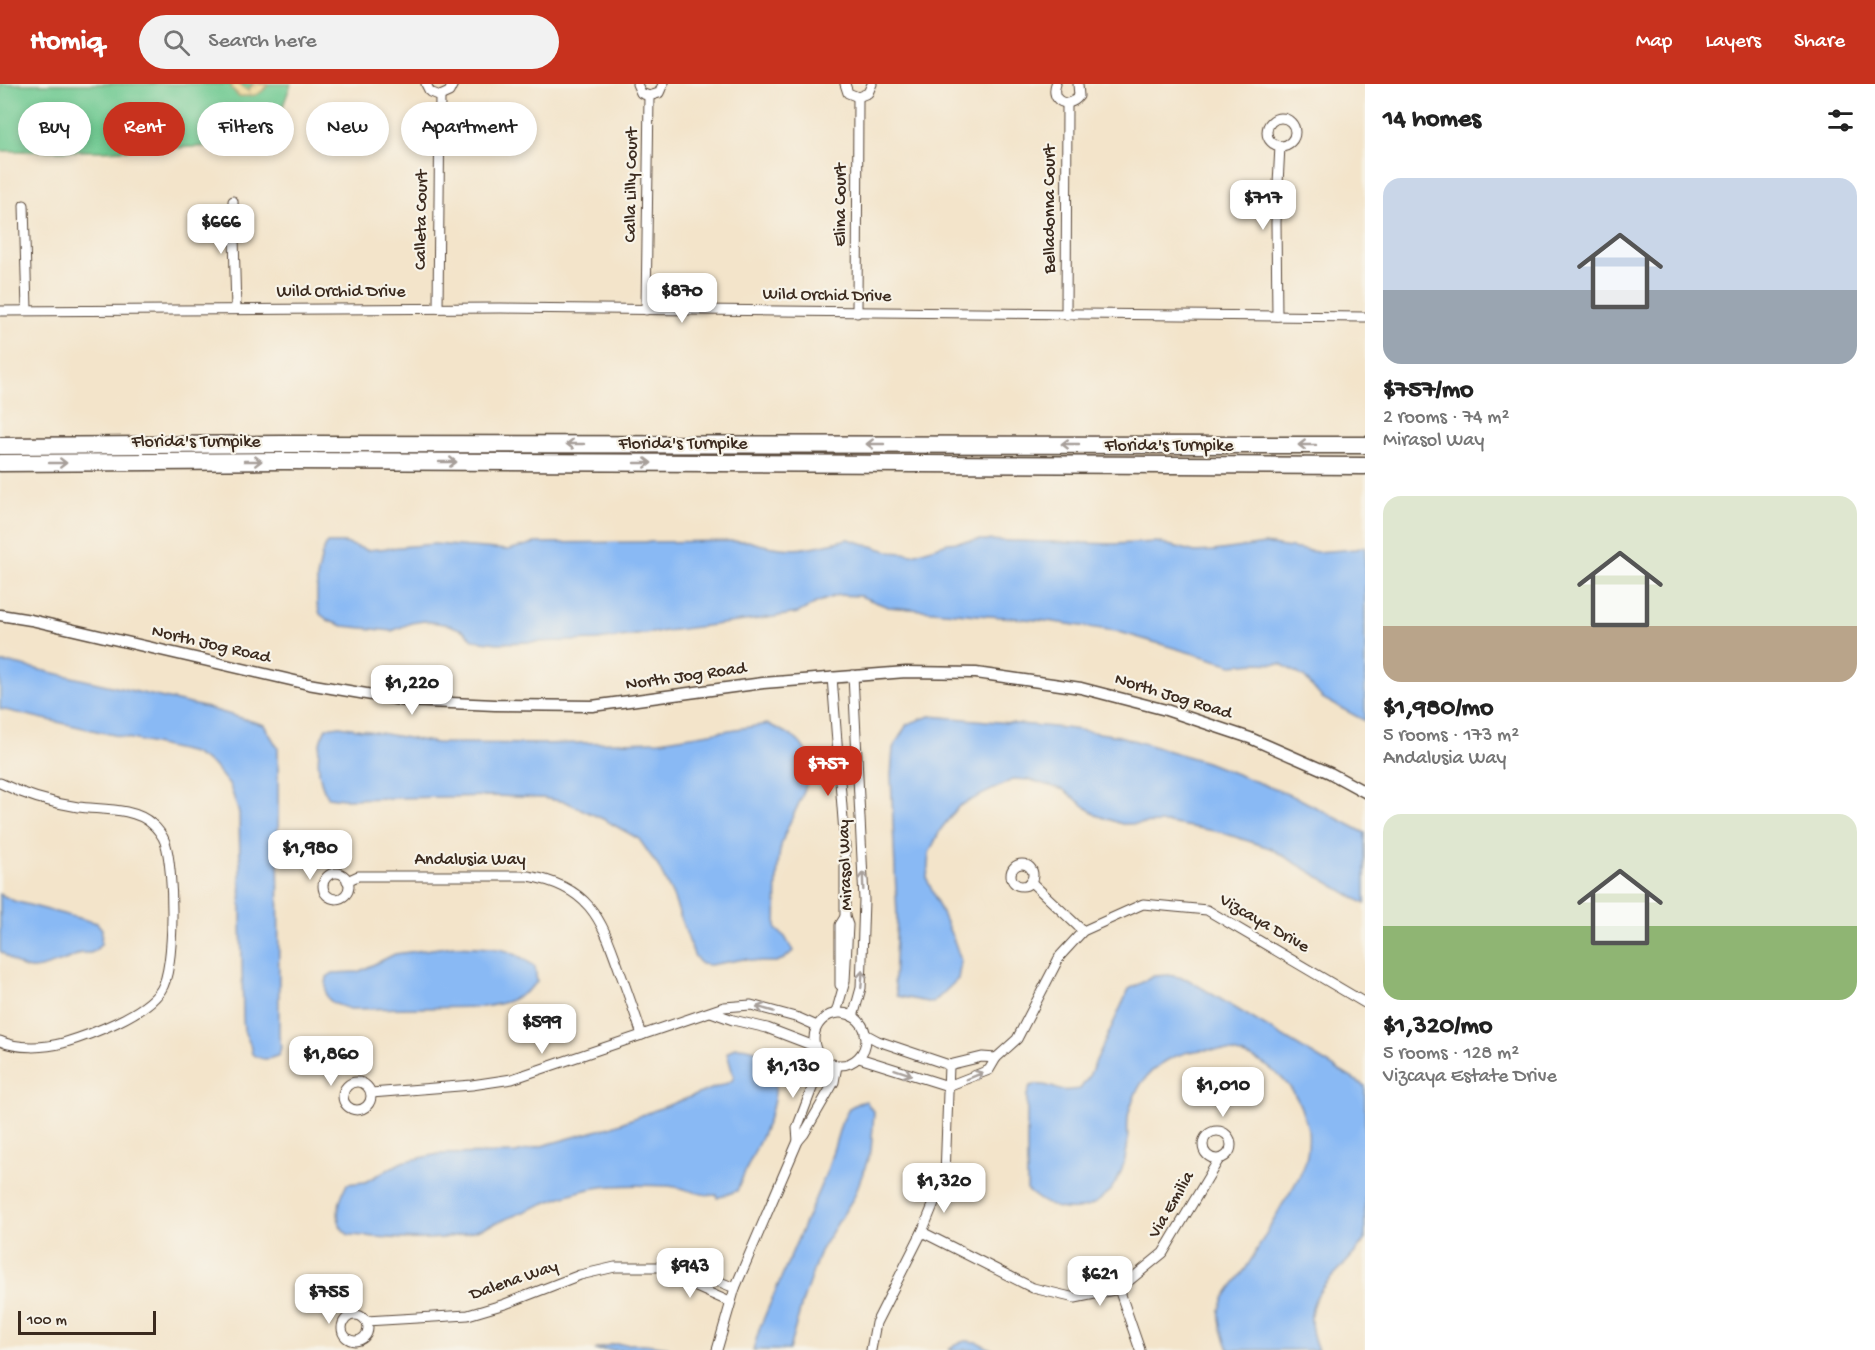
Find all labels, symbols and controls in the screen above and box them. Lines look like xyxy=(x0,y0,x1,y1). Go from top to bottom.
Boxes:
search box xyxy=(139,15,559,69)
text: Homiq xyxy=(30,26,103,59)
icon: search xyxy=(160,26,193,59)
text: Search here xyxy=(208,29,317,55)
text: Map xyxy=(1636,30,1672,55)
text: Layers xyxy=(1705,30,1761,55)
text: Share xyxy=(1794,30,1845,55)
chip: Buy xyxy=(18,102,91,156)
chip: Rent xyxy=(103,102,185,156)
chip: Filters xyxy=(197,102,294,156)
chip: New xyxy=(306,102,389,156)
chip: Apartment xyxy=(401,102,537,156)
icon: filters xyxy=(1824,104,1857,137)
text: 14 homes xyxy=(1383,105,1481,136)
street label: Calla Lilly Court xyxy=(621,126,644,243)
street label: Belladonna Court xyxy=(1040,143,1061,274)
street label: Elina Court xyxy=(831,162,852,247)
street label: Calleta Court xyxy=(411,168,433,270)
pin: $717 xyxy=(1227,180,1299,231)
text: $717 xyxy=(1244,188,1282,211)
pin: $666 xyxy=(185,204,257,255)
text: $666 xyxy=(201,212,241,235)
icon: home xyxy=(1566,217,1674,325)
pin: $870 xyxy=(646,273,718,324)
text: $870 xyxy=(661,281,703,304)
street label: Wild Orchid Drive xyxy=(277,282,406,303)
street label: Wild Orchid Drive xyxy=(762,284,892,308)
text: $757/mo xyxy=(1383,376,1474,407)
text: 2 rooms · 74 m² xyxy=(1383,407,1509,430)
text: Mirasol Way xyxy=(1383,430,1484,453)
street label: Florida's Turnpike xyxy=(130,432,261,453)
street label: Florida's Turnpike xyxy=(617,434,748,455)
street label: Florida's Turnpike xyxy=(1103,436,1234,457)
one-way arrow xyxy=(565,438,585,450)
one-way arrow xyxy=(865,438,885,450)
one-way arrow xyxy=(1060,438,1080,450)
one-way arrow xyxy=(1297,439,1317,451)
one-way arrow xyxy=(243,455,263,467)
one-way arrow xyxy=(438,456,458,468)
one-way arrow xyxy=(48,457,68,469)
one-way arrow xyxy=(633,457,653,469)
icon: home xyxy=(1566,535,1674,643)
street label: North Jog Road xyxy=(149,621,274,669)
street label: North Jog Road xyxy=(624,658,749,696)
pin: $1,220 xyxy=(363,665,461,716)
street label: North Jog Road xyxy=(1112,669,1236,725)
text: $1,220 xyxy=(385,673,439,696)
text: $1,980/mo xyxy=(1383,694,1494,725)
text: 5 rooms · 173 m² xyxy=(1383,725,1519,748)
pin: $757 xyxy=(792,746,864,797)
text: Andalusia Way xyxy=(1383,748,1506,771)
text: $757 xyxy=(808,754,848,777)
street label: Mirasol Way xyxy=(834,819,858,911)
pin: $1,980 xyxy=(261,830,359,881)
text: $1,980 xyxy=(282,838,338,861)
street label: Andalusia Way xyxy=(414,850,526,871)
icon: home xyxy=(1566,853,1674,961)
one-way arrow xyxy=(858,872,869,892)
street label: Vizcaya Drive xyxy=(1214,889,1313,959)
one-way arrow xyxy=(857,969,868,989)
one-way arrow xyxy=(756,1002,775,1014)
pin: $599 xyxy=(506,1004,578,1055)
text: $599 xyxy=(522,1012,562,1035)
text: $1,320/mo xyxy=(1383,1012,1493,1043)
pin: $1,860 xyxy=(282,1036,380,1087)
text: 5 rooms · 128 m² xyxy=(1383,1043,1519,1066)
text: $1,860 xyxy=(303,1044,359,1067)
pin: $1,130 xyxy=(744,1048,842,1099)
text: $1,130 xyxy=(766,1056,820,1079)
text: Vizcaya Estate Drive xyxy=(1383,1066,1557,1089)
one-way arrow xyxy=(894,1067,913,1078)
pin: $1,010 xyxy=(1174,1067,1272,1118)
one-way arrow xyxy=(965,1070,984,1081)
text: $1,010 xyxy=(1196,1075,1250,1098)
pin: $1,320 xyxy=(895,1163,993,1214)
street label: Via Emilia xyxy=(1144,1167,1200,1243)
text: $1,320 xyxy=(917,1171,971,1194)
pin: $943 xyxy=(654,1248,726,1299)
street label: Dalena Way xyxy=(466,1256,561,1306)
text: $943 xyxy=(671,1256,709,1279)
pin: $621 xyxy=(1064,1256,1136,1307)
text: $621 xyxy=(1081,1264,1119,1287)
pin: $755 xyxy=(293,1274,365,1325)
text: $755 xyxy=(309,1282,349,1305)
scale bar xyxy=(18,1308,156,1336)
text: 100 m xyxy=(27,1312,67,1331)

